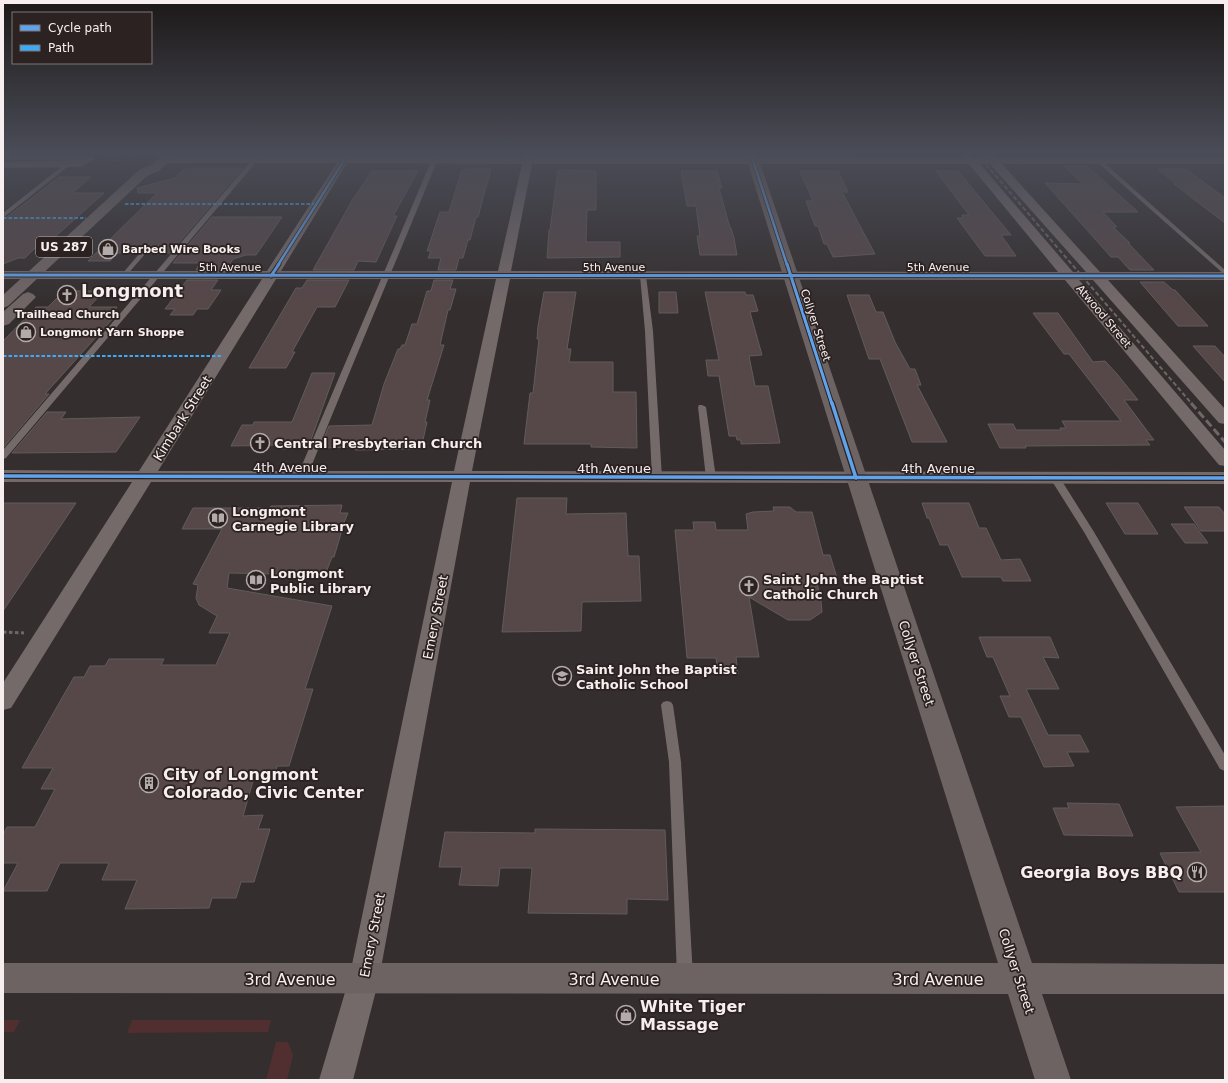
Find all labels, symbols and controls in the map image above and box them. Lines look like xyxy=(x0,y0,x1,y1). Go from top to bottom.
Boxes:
legend xyxy=(12,12,152,64)
text: Cycle path xyxy=(48,21,112,35)
text: Path xyxy=(48,41,74,55)
road number: US 287 xyxy=(36,237,92,257)
shop icon: Barbed Wire Books xyxy=(97,238,119,260)
place label: Barbed Wire Books xyxy=(122,243,241,256)
street label: 5th Avenue xyxy=(199,261,262,274)
street label: 5th Avenue xyxy=(583,261,646,274)
street label: 5th Avenue xyxy=(907,261,970,274)
district label: Longmont xyxy=(81,280,183,301)
street label: Atwood Street xyxy=(1074,282,1134,351)
church icon: Trailhead Church xyxy=(56,284,78,306)
street label: Collyer Street xyxy=(798,287,834,364)
place label: Trailhead Church xyxy=(15,308,119,321)
shop icon: Longmont Yarn Shoppe xyxy=(15,321,37,343)
place label: Longmont Yarn Shoppe xyxy=(40,326,184,339)
street label: Kimbark Street xyxy=(150,373,215,464)
church icon: Central Presbyterian Church xyxy=(249,432,271,454)
place label: Central Presbyterian Church xyxy=(274,436,482,451)
street label: 4th Avenue xyxy=(253,460,327,475)
street label: 4th Avenue xyxy=(577,461,651,476)
street label: 4th Avenue xyxy=(901,461,975,476)
place label: Longmont Carnegie Library xyxy=(232,504,355,534)
library icon: Longmont Carnegie Library xyxy=(207,507,229,529)
place label: Longmont Public Library xyxy=(270,566,372,596)
library icon: Longmont Public Library xyxy=(245,569,267,591)
place label: Saint John the Baptist Catholic Church xyxy=(763,572,924,602)
street label: Emery Street xyxy=(420,574,451,661)
church icon: Saint John the Baptist Catholic Church xyxy=(738,575,760,597)
street label: Collyer Street xyxy=(896,619,937,708)
place label: Saint John the Baptist Catholic School xyxy=(576,662,737,692)
school or university icon: Saint John the Baptist Catholic School xyxy=(551,665,573,687)
place label: City of Longmont Colorado, Civic Center xyxy=(163,765,364,802)
building icon: City of Longmont Colorado, Civic Center xyxy=(138,772,160,794)
restaurant icon: Georgia Boys BBQ xyxy=(1186,861,1208,883)
place label: Georgia Boys BBQ xyxy=(1020,863,1183,882)
street label: Emery Street xyxy=(357,892,388,979)
street label: Collyer Street xyxy=(996,927,1037,1016)
street label: 3rd Avenue xyxy=(244,970,336,989)
street label: 3rd Avenue xyxy=(568,970,660,989)
street label: 3rd Avenue xyxy=(892,970,984,989)
place label: White Tiger Massage xyxy=(640,997,745,1034)
shop icon: White Tiger Massage xyxy=(615,1004,637,1026)

